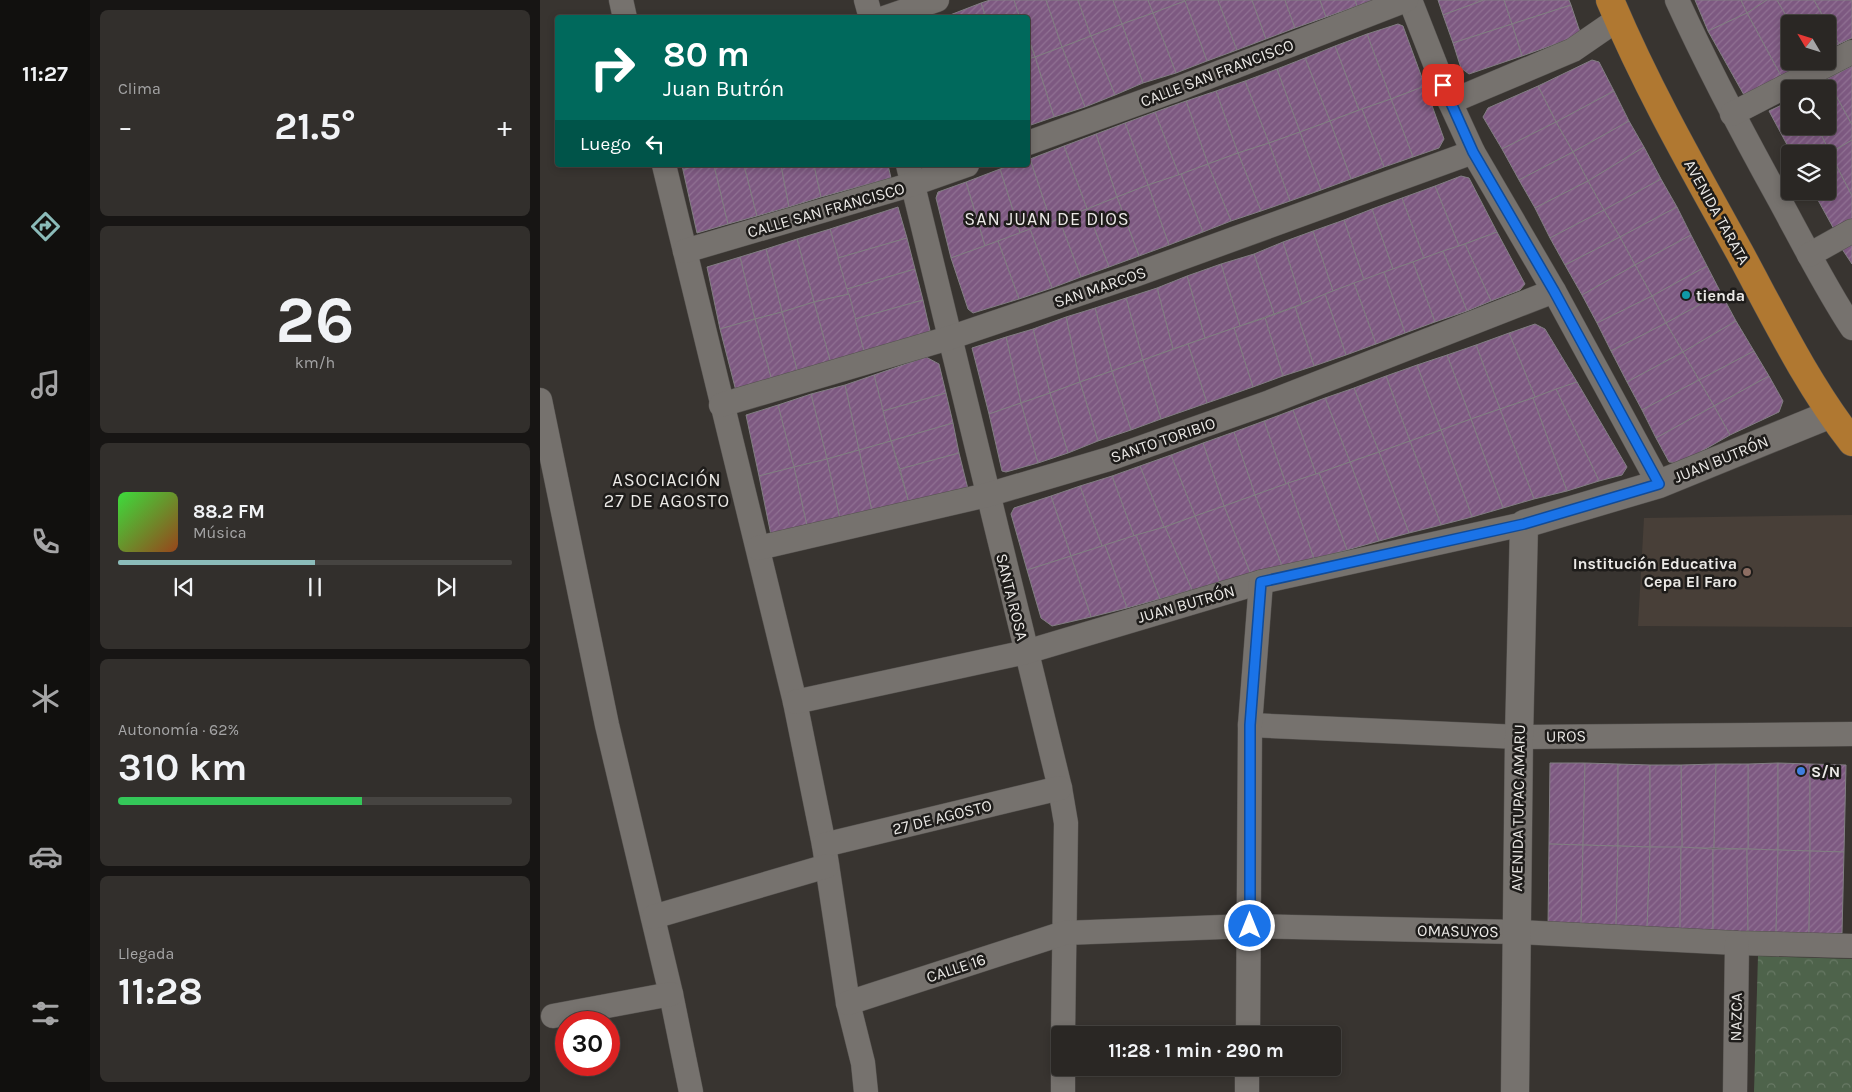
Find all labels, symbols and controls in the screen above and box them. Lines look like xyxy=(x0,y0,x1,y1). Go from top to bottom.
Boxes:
north arrow xyxy=(1781,15,1836,70)
map controls xyxy=(1781,15,1836,200)
text: 80 m xyxy=(663,34,750,75)
icon: right xyxy=(580,35,645,100)
street label: CALLE SAN FRANCISCO xyxy=(1138,35,1296,111)
text: 11:27 xyxy=(22,61,68,87)
pin xyxy=(1422,64,1464,106)
icon: arrive xyxy=(1429,71,1457,99)
text: Juan Butrón xyxy=(663,76,784,102)
text: Clima xyxy=(118,79,161,98)
button: search xyxy=(1781,80,1836,135)
text: 21.5° xyxy=(274,104,356,149)
text: − xyxy=(118,110,133,143)
text: + xyxy=(497,110,512,143)
icon: left xyxy=(641,130,669,158)
text: Luego xyxy=(580,133,631,155)
button: layers xyxy=(1781,145,1836,200)
street label: AVENIDA TARATA xyxy=(1680,156,1754,268)
street label: CALLE SAN FRANCISCO xyxy=(745,178,907,242)
district label: SAN JUAN DE DIOS xyxy=(964,208,1130,230)
icon: directions xyxy=(28,209,63,244)
street label: SAN MARCOS xyxy=(1052,262,1148,312)
text: 26 xyxy=(276,282,354,358)
place label: tienda xyxy=(1696,286,1745,305)
marker: tienda xyxy=(1680,289,1692,301)
text: km/h xyxy=(295,353,335,372)
icon: music xyxy=(28,367,63,402)
street label: SANTO TORIBIO xyxy=(1108,413,1218,467)
street label: JUAN BUTRÓN xyxy=(1671,431,1771,487)
district label: ASOCIACIÓN 27 DE AGOSTO xyxy=(604,468,730,512)
text: 88.2 FM xyxy=(193,501,265,523)
text: Música xyxy=(193,523,246,542)
icon: phone xyxy=(28,524,63,559)
street label: SANTA ROSA xyxy=(992,551,1032,643)
place label: Institución Educativa Cepa El Faro xyxy=(1573,554,1737,591)
marker: Institución Educativa Cepa El Faro xyxy=(1741,566,1753,578)
icon: previous xyxy=(170,573,198,601)
icon: pause xyxy=(301,573,329,601)
icon: next xyxy=(432,573,460,601)
street label: JUAN BUTRÓN xyxy=(1135,581,1237,627)
icon: climate xyxy=(28,681,63,716)
text: Autonomía · 62% xyxy=(118,720,239,739)
street label: AVENIDA TUPAC AMARU xyxy=(1507,724,1529,892)
street label: UROS xyxy=(1546,726,1586,746)
text: 310 km xyxy=(118,745,247,790)
place label: S/N xyxy=(1811,762,1840,781)
marker: S/N xyxy=(1795,765,1807,777)
street label: 27 DE AGOSTO xyxy=(890,795,994,839)
icon: car xyxy=(28,839,63,874)
position arrow xyxy=(1223,899,1275,951)
street label: OMASUYOS xyxy=(1417,921,1499,941)
text: Llegada xyxy=(118,944,174,963)
street label: CALLE 16 xyxy=(924,950,988,986)
text: 11:28 xyxy=(118,969,203,1014)
street label: NAZCA xyxy=(1726,993,1746,1041)
icon: filters xyxy=(28,996,63,1031)
speed limit sign: 30 xyxy=(555,1011,620,1076)
text: 11:28 · 1 min · 290 m xyxy=(1108,1040,1284,1062)

